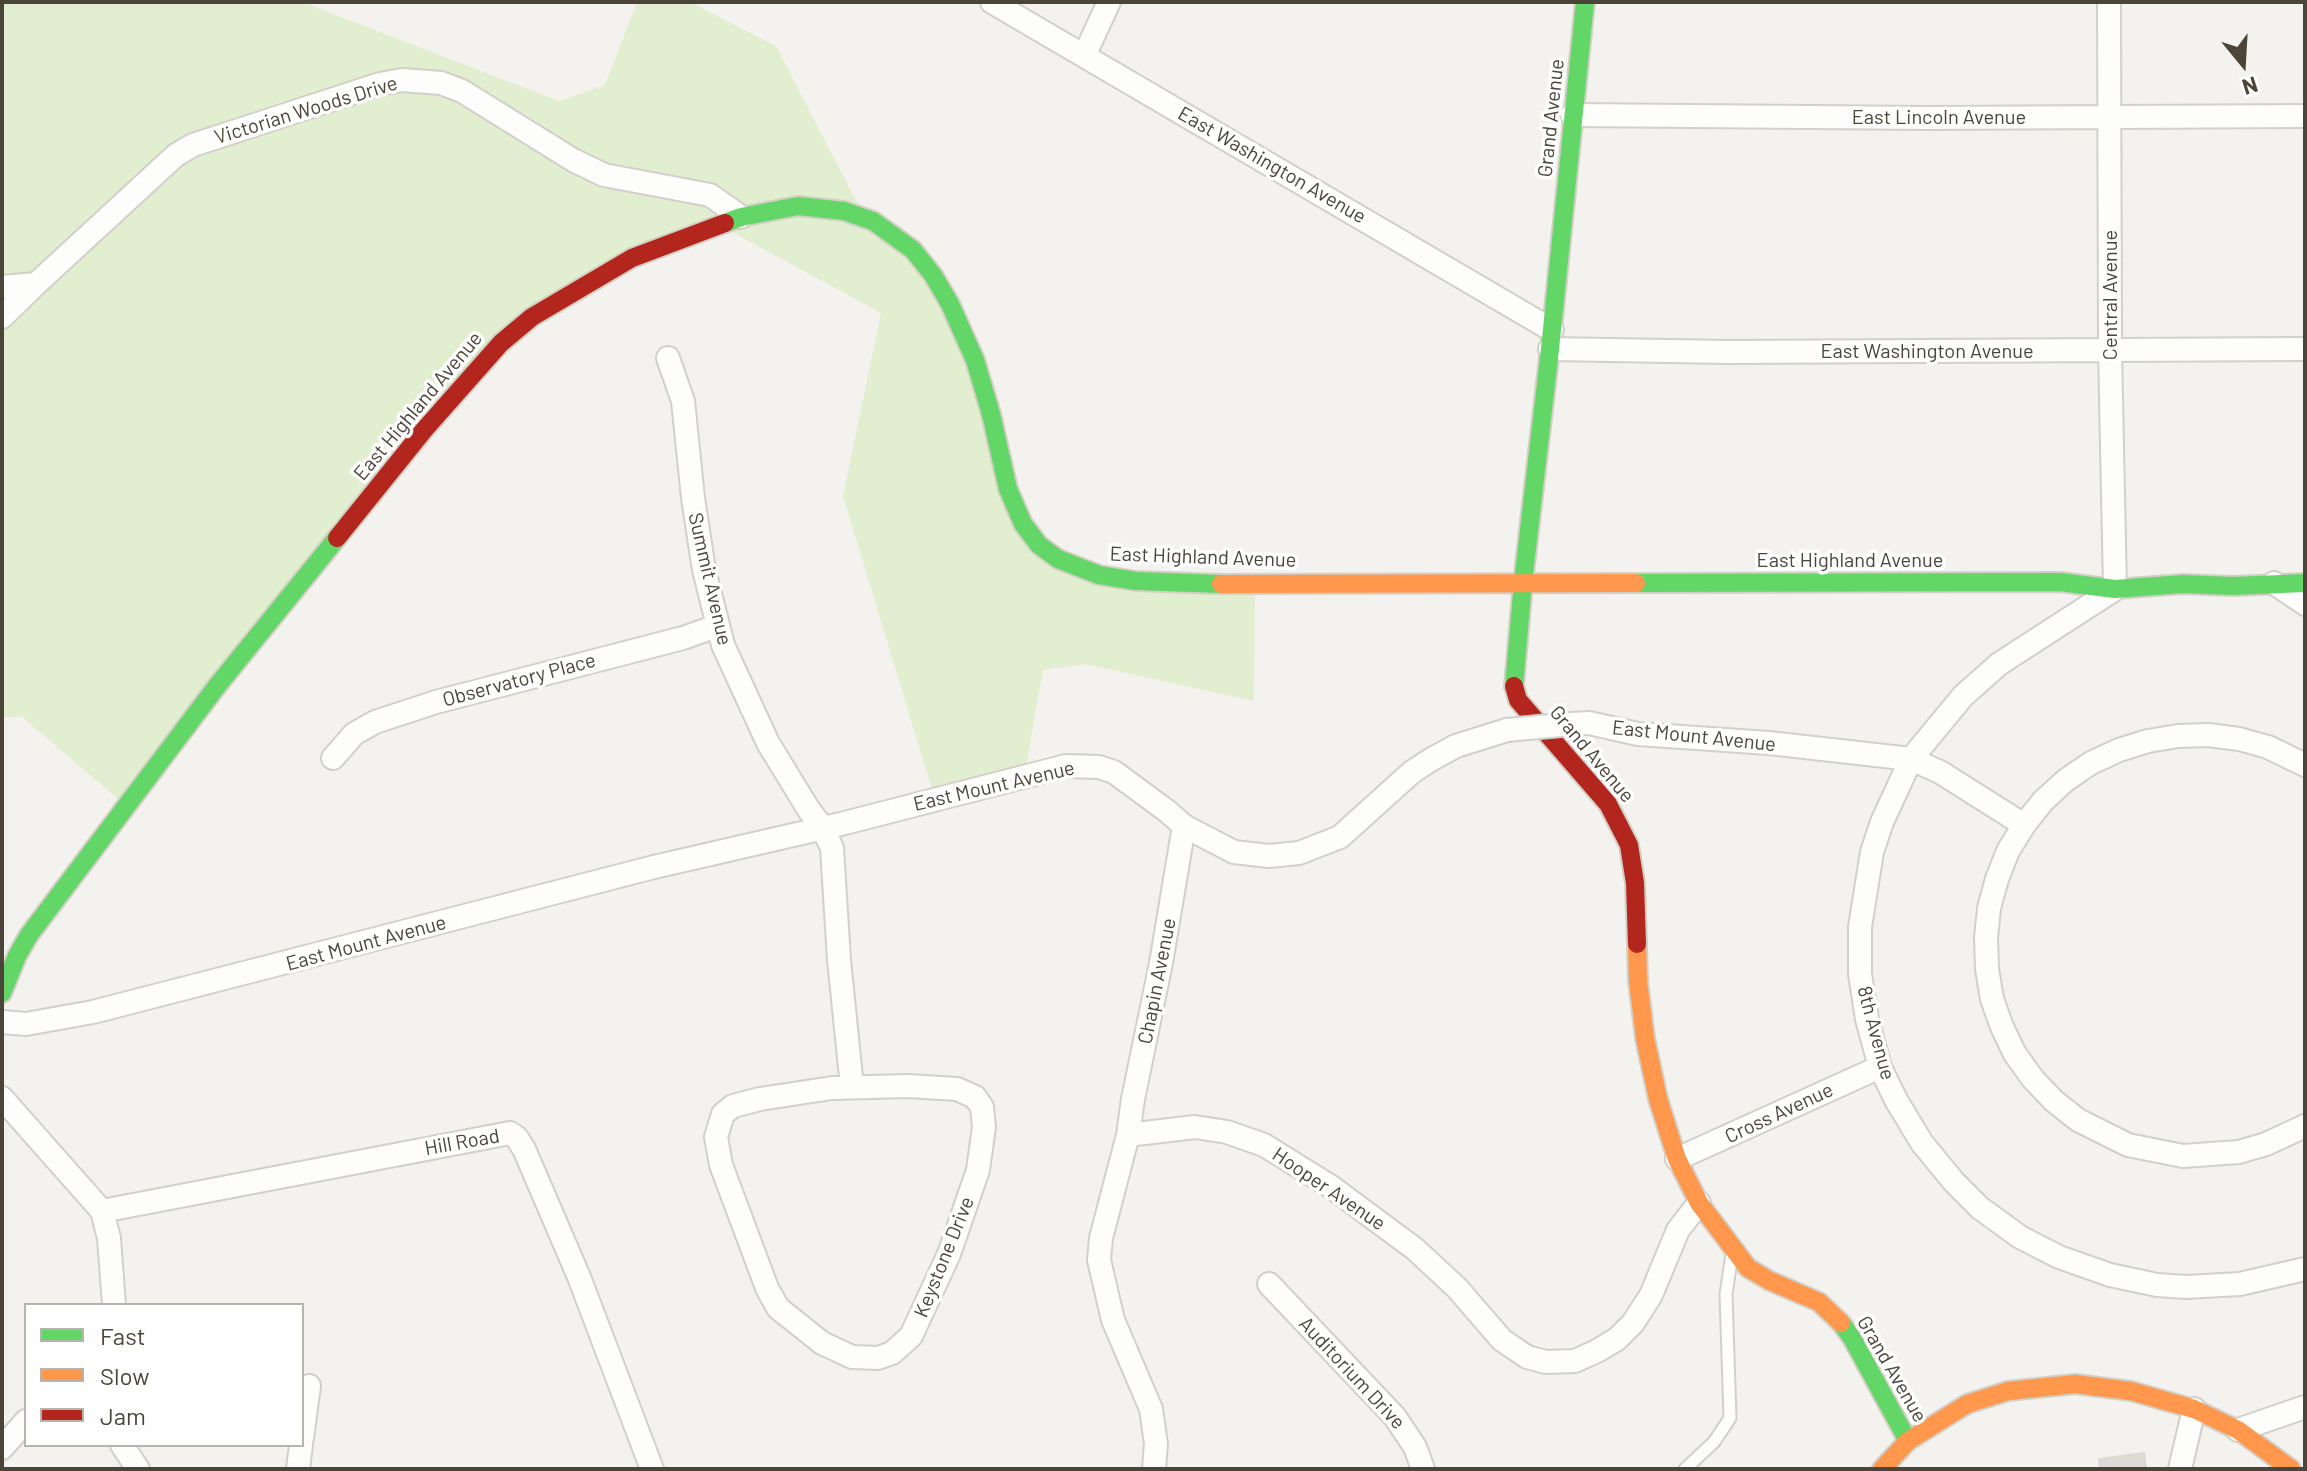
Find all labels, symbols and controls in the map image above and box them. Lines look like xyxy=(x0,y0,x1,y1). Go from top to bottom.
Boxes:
north arrow xyxy=(2203,24,2283,104)
street label: Grand Avenue xyxy=(1533,58,1569,178)
street label: Victorian Woods Drive xyxy=(212,71,400,149)
text: N xyxy=(2239,72,2261,101)
street label: East Washington Avenue xyxy=(1174,101,1370,229)
street label: East Lincoln Avenue xyxy=(1852,105,2026,129)
street label: Central Avenue xyxy=(2098,230,2122,360)
street label: East Highland Avenue xyxy=(349,327,487,485)
street label: East Washington Avenue xyxy=(1820,339,2034,363)
street label: Summit Avenue xyxy=(683,510,737,648)
street label: East Highland Avenue xyxy=(1109,542,1297,572)
street label: East Highland Avenue xyxy=(1757,548,1943,572)
street label: Observatory Place xyxy=(440,648,598,712)
street label: Grand Avenue xyxy=(1545,701,1639,807)
street label: East Mount Avenue xyxy=(1611,715,1777,757)
street label: East Mount Avenue xyxy=(911,756,1077,816)
street label: East Mount Avenue xyxy=(283,910,449,976)
street label: Chapin Avenue xyxy=(1133,916,1181,1046)
street label: 8th Avenue xyxy=(1852,984,1900,1082)
street label: Cross Avenue xyxy=(1721,1077,1837,1149)
street label: Hill Road xyxy=(423,1124,501,1160)
street label: Hooper Avenue xyxy=(1268,1142,1390,1236)
street label: Keystone Drive xyxy=(909,1193,979,1321)
legend xyxy=(24,1303,304,1447)
street label: Auditorium Drive xyxy=(1294,1312,1410,1434)
street label: Grand Avenue xyxy=(1852,1312,1932,1426)
text: Fast xyxy=(100,1321,145,1350)
text: Slow xyxy=(100,1361,149,1390)
text: Jam xyxy=(100,1401,146,1430)

